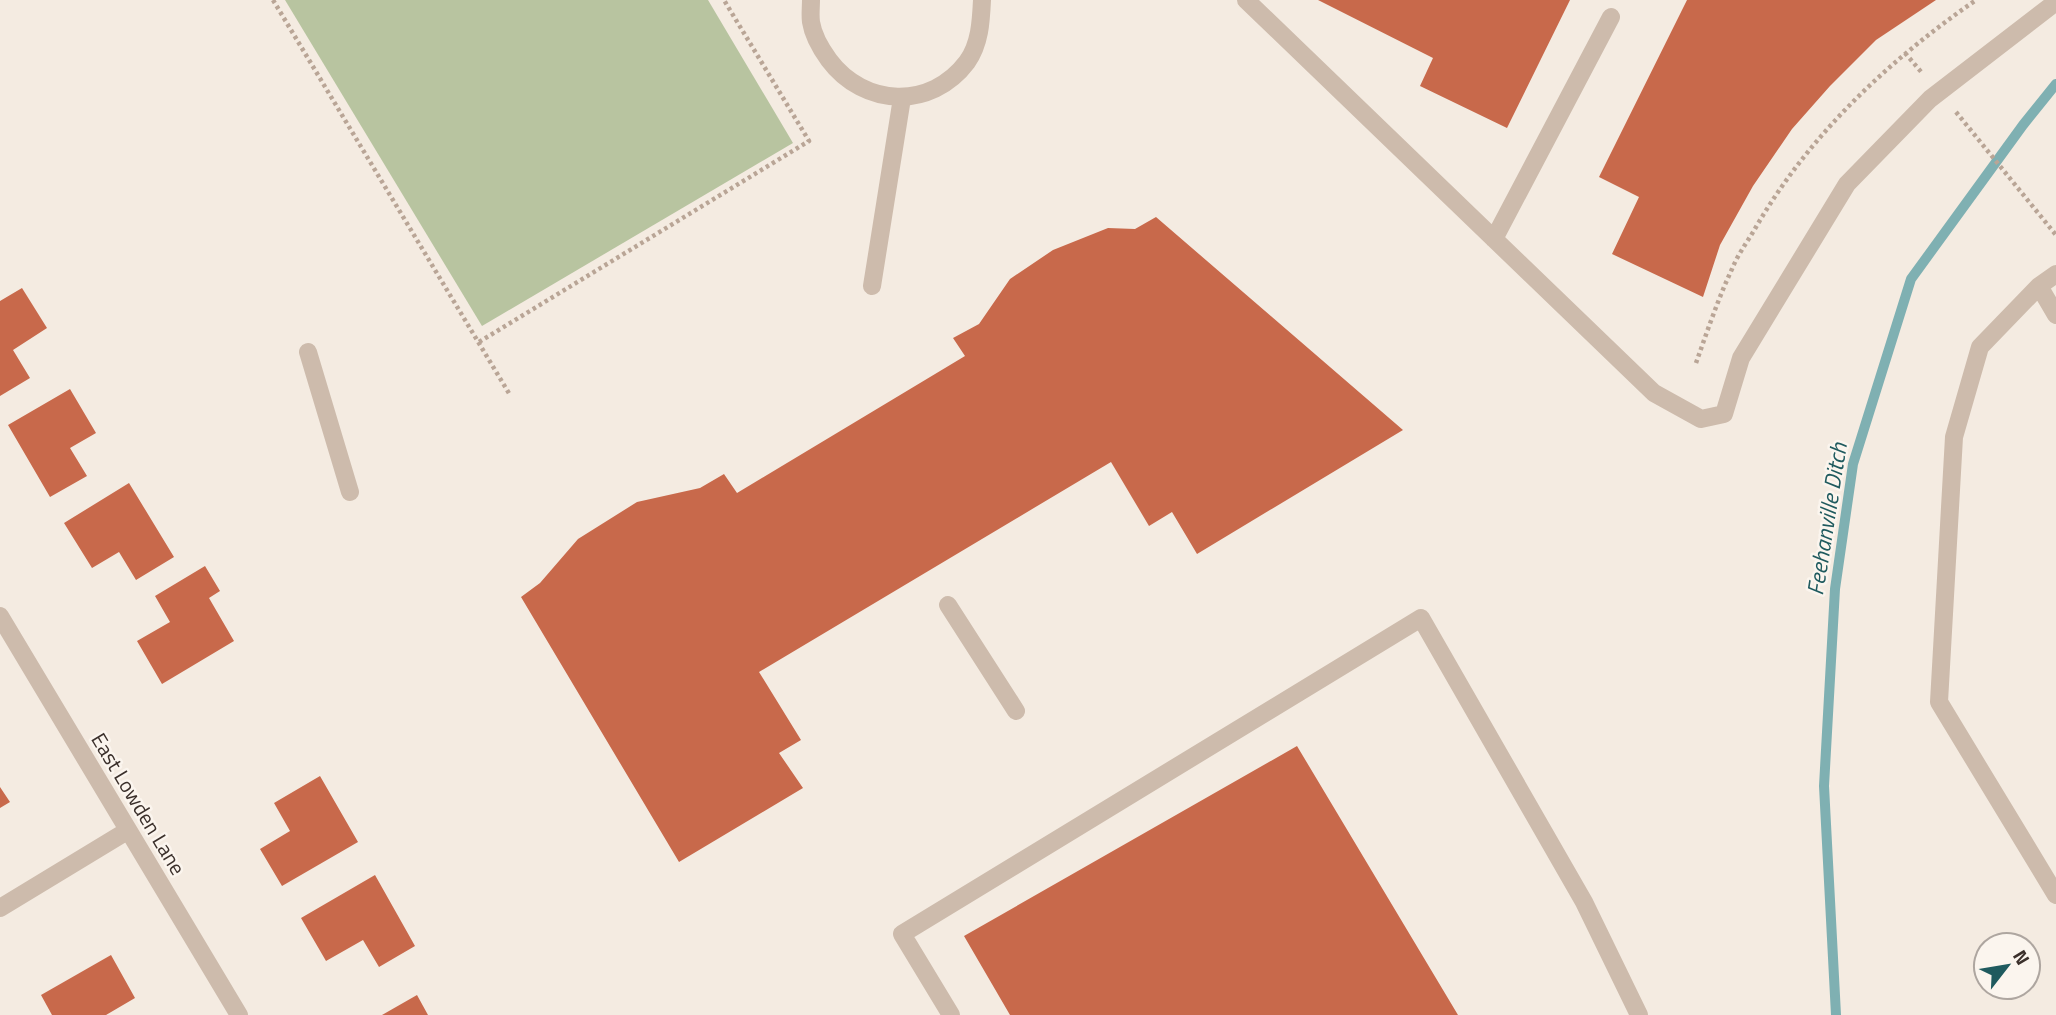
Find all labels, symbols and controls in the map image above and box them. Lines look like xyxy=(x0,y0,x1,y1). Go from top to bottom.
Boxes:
water label: Feehanville Ditch xyxy=(1797,440,1856,598)
street label: East Lowden Lane xyxy=(84,726,194,881)
north arrow xyxy=(1972,931,2042,1001)
text: N xyxy=(2006,944,2038,970)

